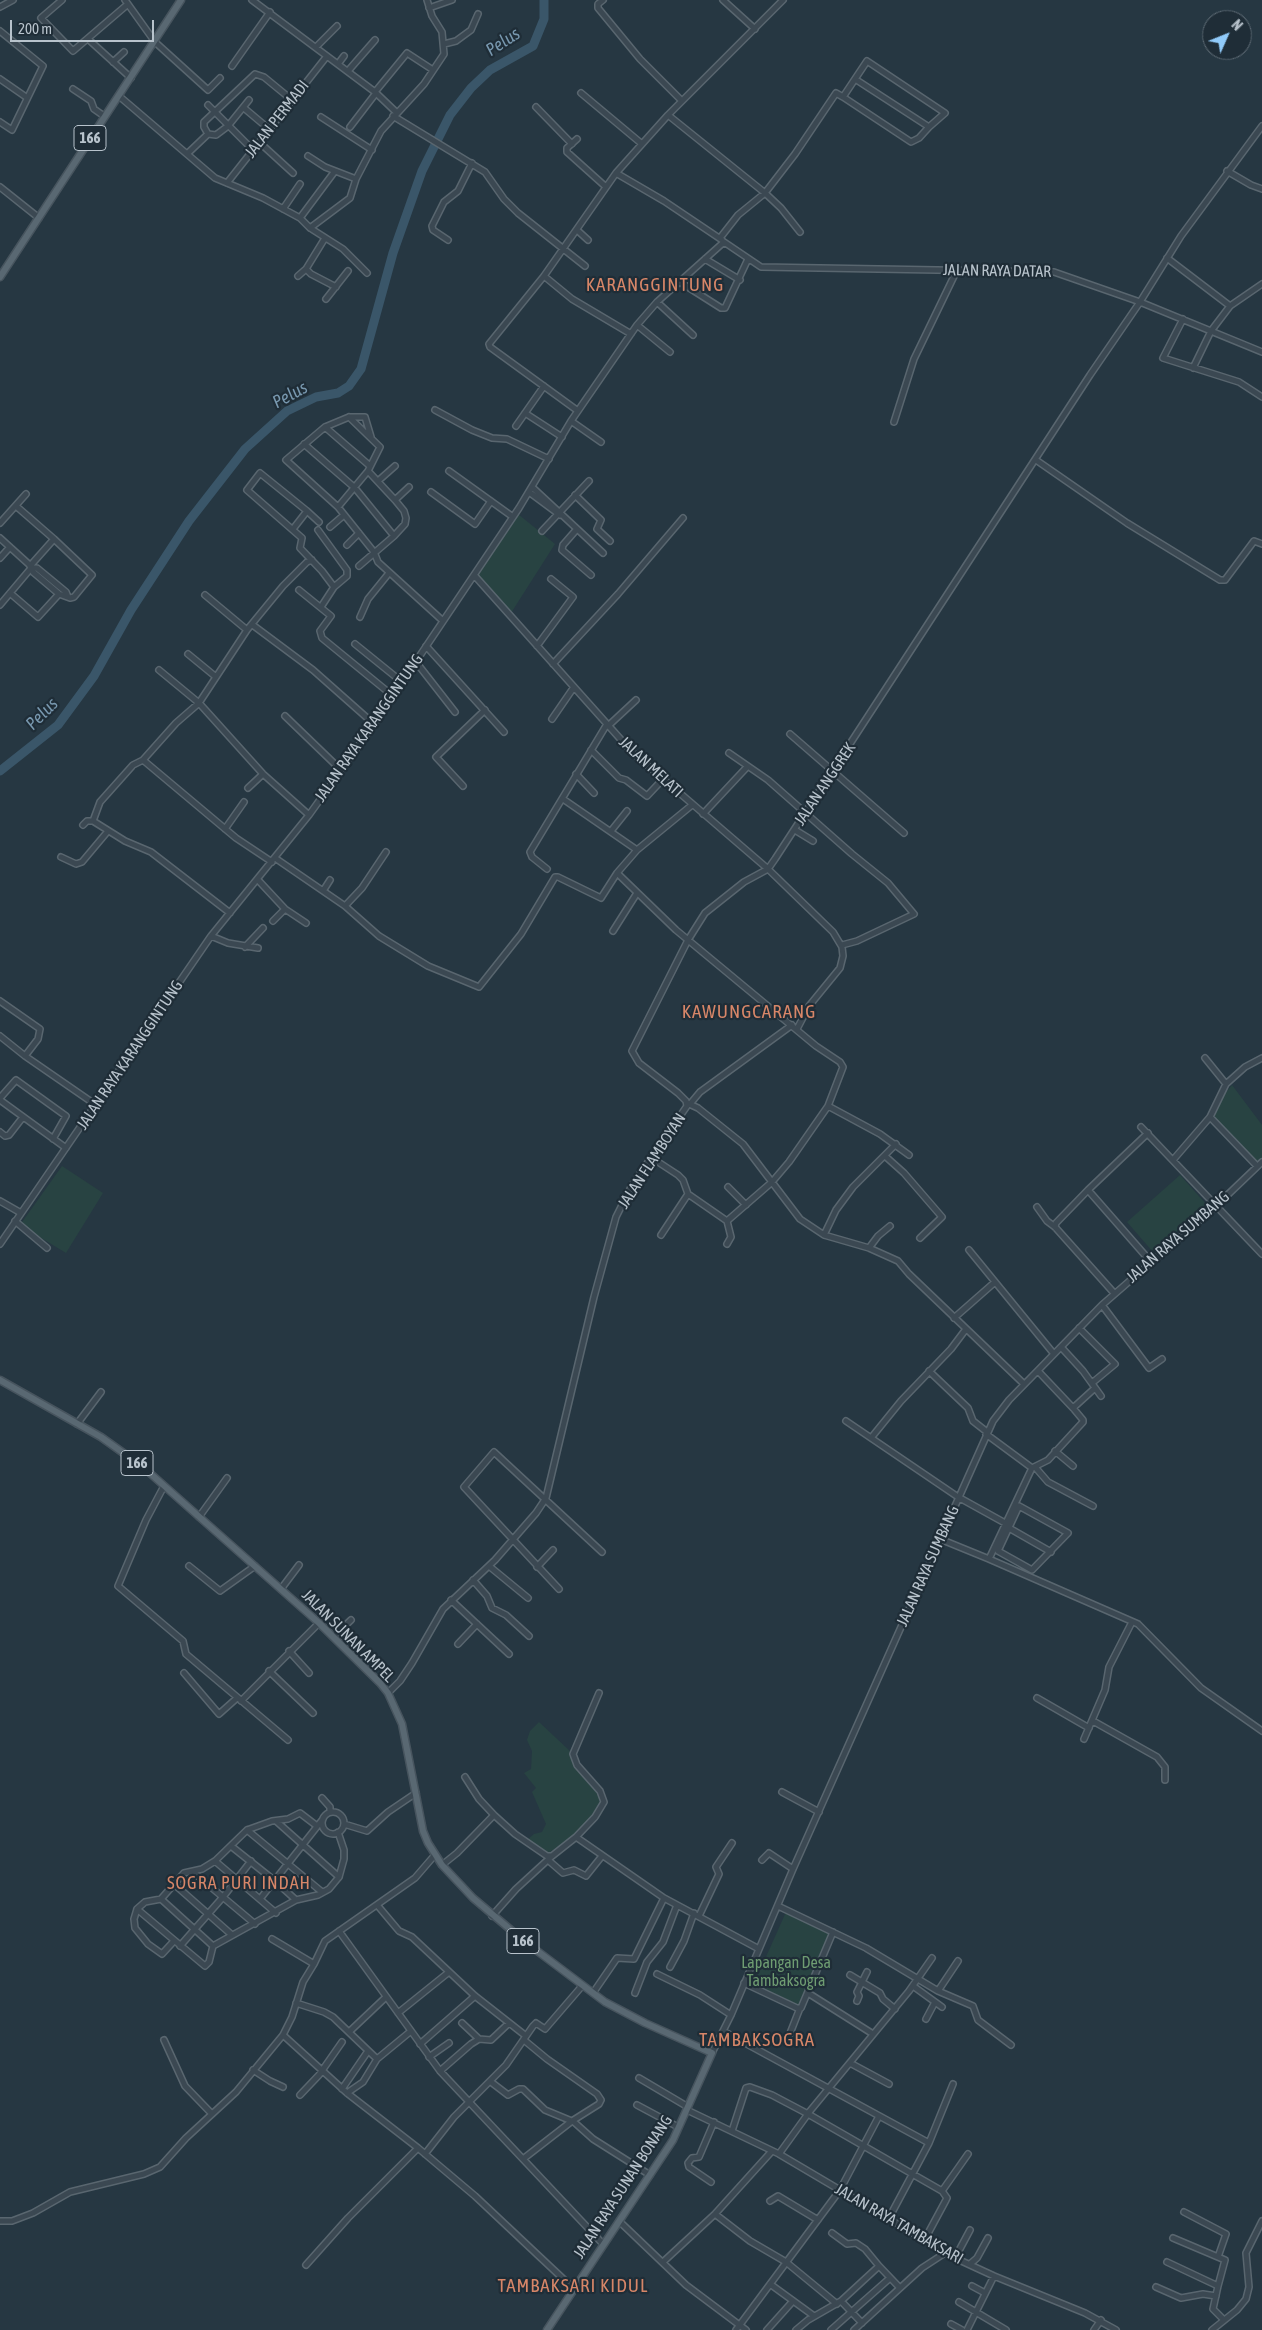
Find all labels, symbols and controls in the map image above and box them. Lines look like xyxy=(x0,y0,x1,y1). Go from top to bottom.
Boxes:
scale bar xyxy=(12,10,156,42)
north arrow xyxy=(1202,10,1252,60)
text: N xyxy=(1228,17,1246,34)
text: 200 m xyxy=(18,20,52,37)
water label: Pelus xyxy=(482,23,524,61)
street label: JALAN PERMADI xyxy=(241,76,313,162)
road number: 166 xyxy=(74,126,106,150)
street label: JALAN RAYA DATAR xyxy=(943,260,1051,282)
district label: KARANGGINTUNG xyxy=(584,274,726,296)
water label: Pelus xyxy=(269,377,311,413)
street label: JALAN RAYA KARANGGINTUNG xyxy=(311,650,427,806)
water label: Pelus xyxy=(21,693,63,735)
street label: JALAN MELATI xyxy=(615,732,687,802)
street label: JALAN ANGGREK xyxy=(790,739,860,829)
street label: JALAN RAYA KARANGGINTUNG xyxy=(73,977,187,1133)
district label: KAWUNGCARANG xyxy=(680,1001,818,1023)
street label: JALAN FLAMBOYAN xyxy=(614,1110,690,1212)
street label: JALAN RAYA SUMBANG xyxy=(1123,1187,1233,1287)
road number: 166 xyxy=(121,1450,153,1476)
street label: JALAN RAYA SUMBANG xyxy=(893,1503,963,1629)
street label: JALAN SUNAN AMPEL xyxy=(298,1586,398,1686)
district label: SOGRA PURI INDAH xyxy=(165,1872,313,1894)
road number: 166 xyxy=(507,1928,539,1954)
park label: Lapangan Desa Tambaksogra xyxy=(741,1953,831,1991)
district label: TAMBAKSOGRA xyxy=(698,2029,816,2051)
street label: JALAN RAYA SUNAN BONANG xyxy=(569,2112,677,2262)
street label: JALAN RAYA TAMBAKSARI xyxy=(831,2179,967,2269)
district label: TAMBAKSARI KIDUL xyxy=(496,2275,650,2297)

